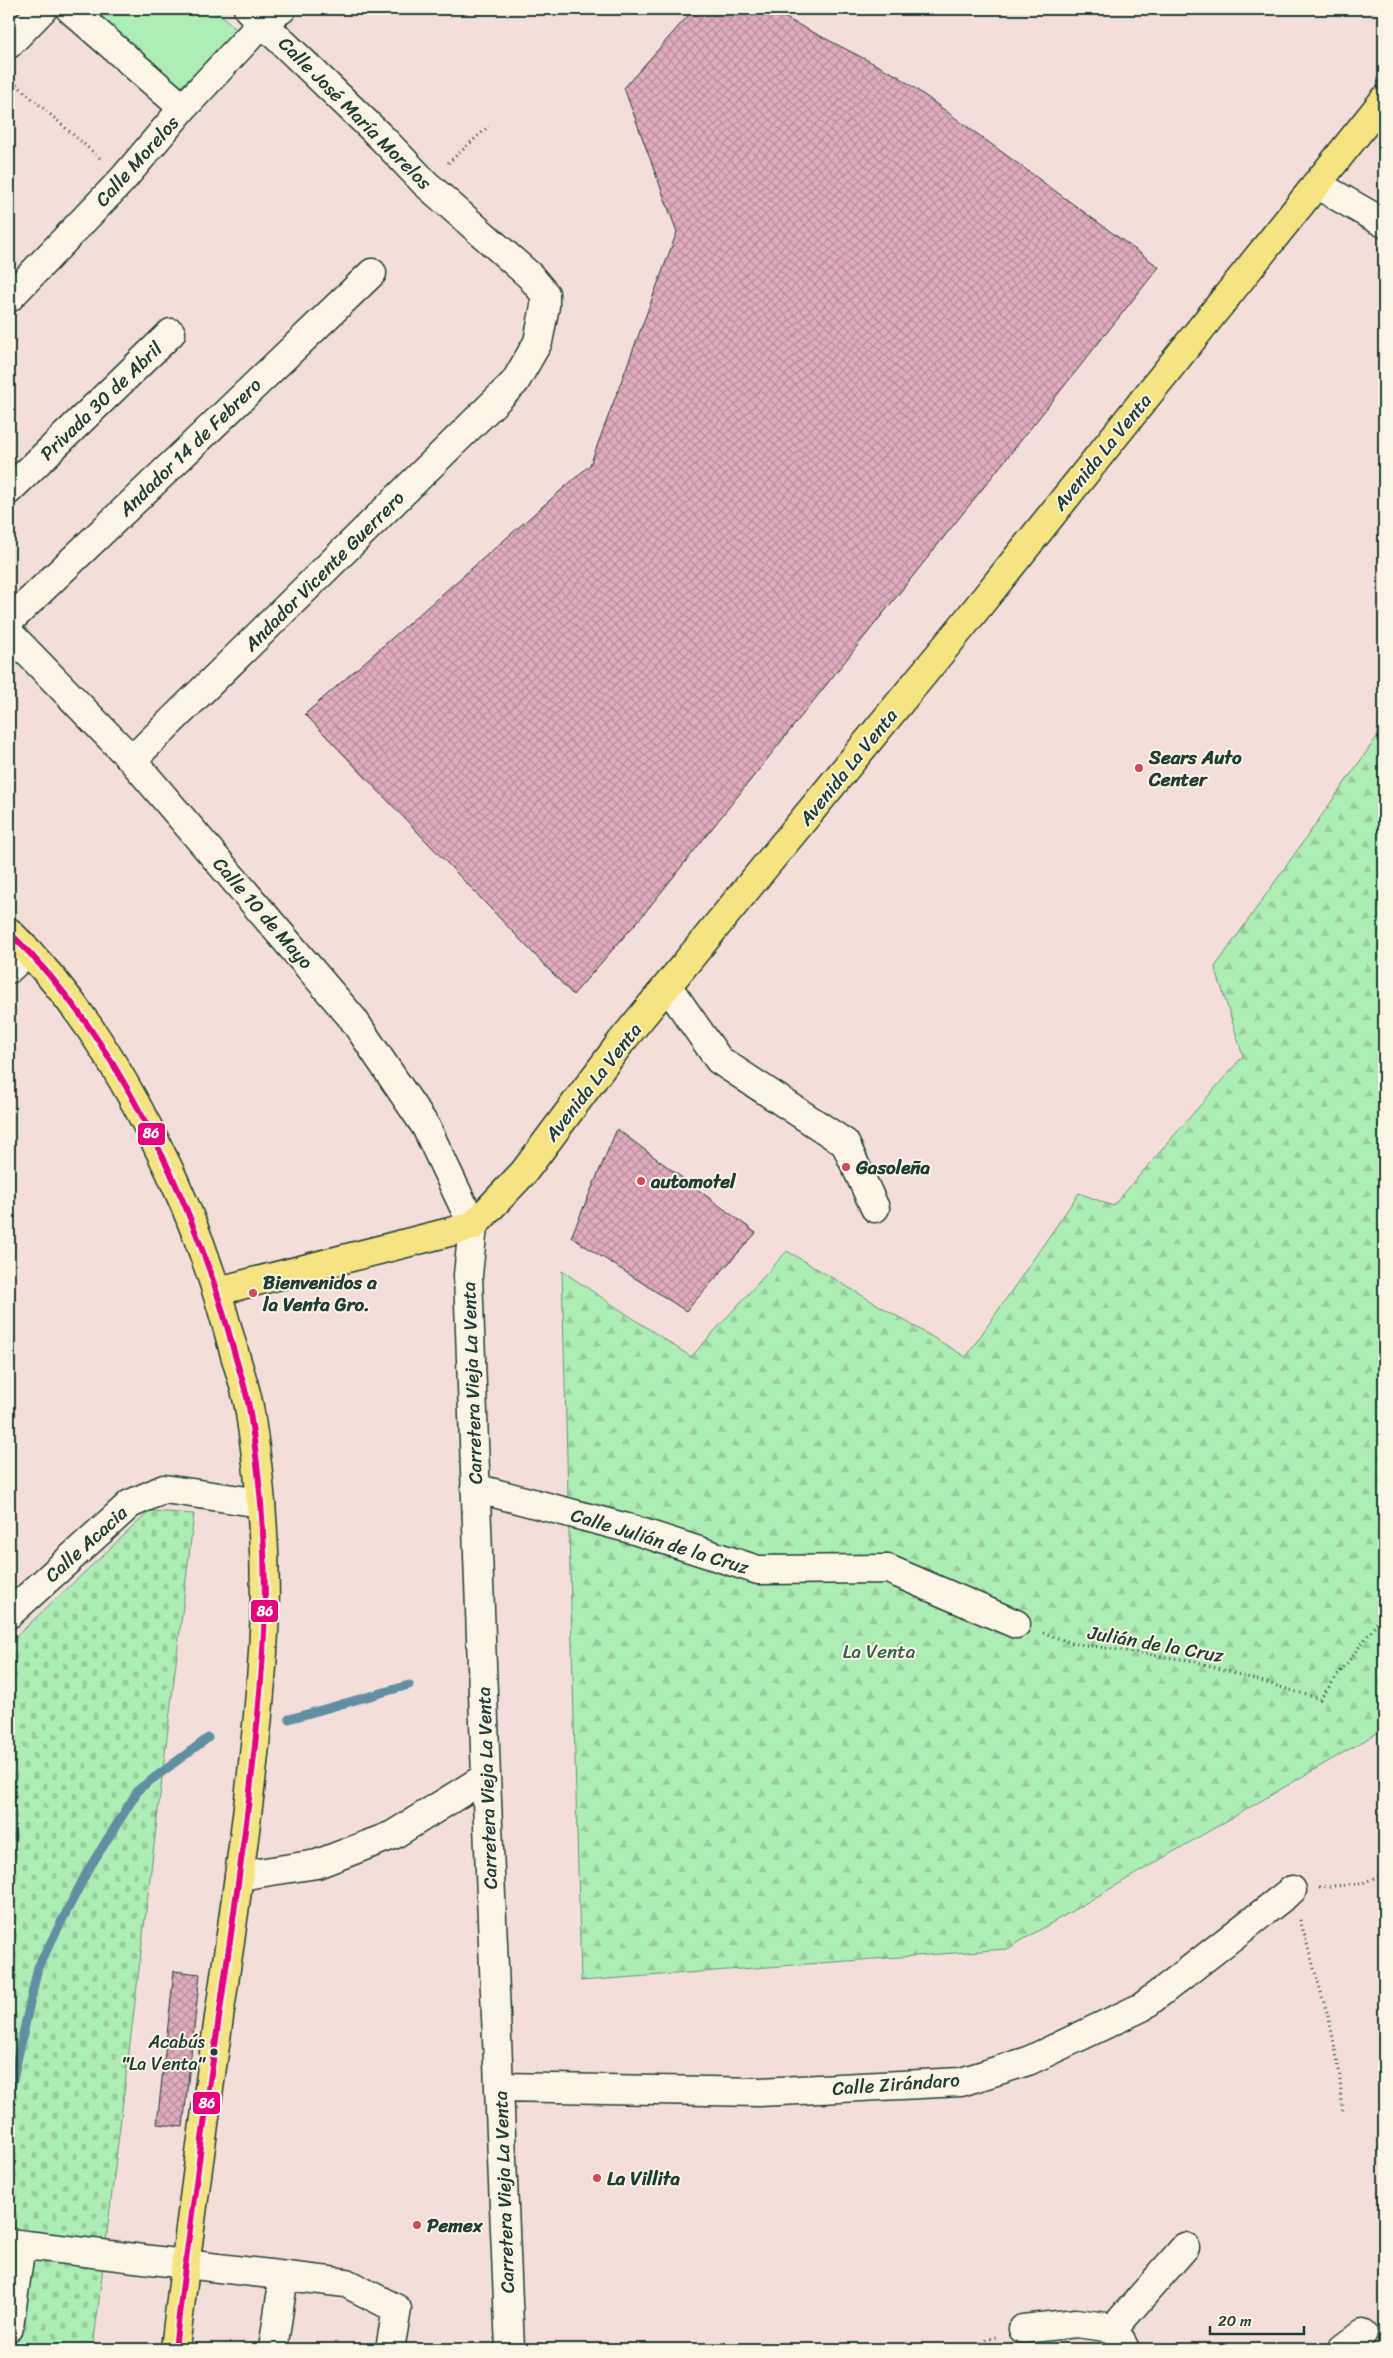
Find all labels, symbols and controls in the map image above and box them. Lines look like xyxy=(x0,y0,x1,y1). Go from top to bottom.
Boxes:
street label: Calle José María Morelos xyxy=(270,28,440,198)
street label: Calle Morelos xyxy=(87,107,188,214)
street label: Privada 30 de Abril xyxy=(32,333,171,469)
street label: Andador 14 de Febrero xyxy=(110,369,270,525)
street label: Avenida La Venta xyxy=(1043,386,1160,519)
street label: Andador Vicente Guerrero xyxy=(235,483,412,660)
street label: Avenida La Venta xyxy=(789,701,906,834)
place label: Sears Auto Center xyxy=(1148,741,1242,796)
marker: Sears Auto Center xyxy=(1133,762,1145,774)
street label: Calle 10 de Mayo xyxy=(204,849,322,977)
street label: Avenida La Venta xyxy=(535,1015,650,1149)
text: 86 xyxy=(142,1121,159,1146)
line badge: 86 xyxy=(137,1122,166,1146)
place label: Gasoleña xyxy=(855,1151,931,1184)
marker: Gasoleña xyxy=(840,1161,852,1173)
place label: automotel xyxy=(650,1165,737,1198)
marker: automotel xyxy=(635,1175,647,1187)
place label: Bienvenidos a la Venta Gro. xyxy=(262,1266,377,1321)
street label: Carretera Vieja La Venta xyxy=(452,1281,492,1485)
marker: Bienvenidos a la Venta Gro. xyxy=(247,1287,259,1299)
street label: Calle Acacia xyxy=(37,1497,136,1591)
street label: Calle Julián de la Cruz xyxy=(567,1498,754,1584)
line badge: 86 xyxy=(250,1599,279,1623)
text: 86 xyxy=(256,1599,273,1624)
street label: Julián de la Cruz xyxy=(1085,1616,1227,1672)
park label: La Venta xyxy=(843,1635,916,1668)
street label: Carretera Vieja La Venta xyxy=(467,1686,507,1890)
place label: Acabús "La Venta" xyxy=(122,2026,207,2080)
marker: Acabús "La Venta" xyxy=(209,2047,219,2057)
street label: Calle Zirándaro xyxy=(831,2063,961,2105)
street label: Carretera Vieja La Venta xyxy=(484,2090,524,2294)
line badge: 86 xyxy=(192,2091,221,2115)
text: 86 xyxy=(198,2091,215,2116)
place label: La Villita xyxy=(607,2162,681,2195)
marker: La Villita xyxy=(591,2172,603,2184)
place label: Pemex xyxy=(427,2209,484,2242)
marker: Pemex xyxy=(411,2219,423,2231)
scale bar xyxy=(1210,2303,1304,2335)
text: 20 m xyxy=(1218,2308,1252,2334)

